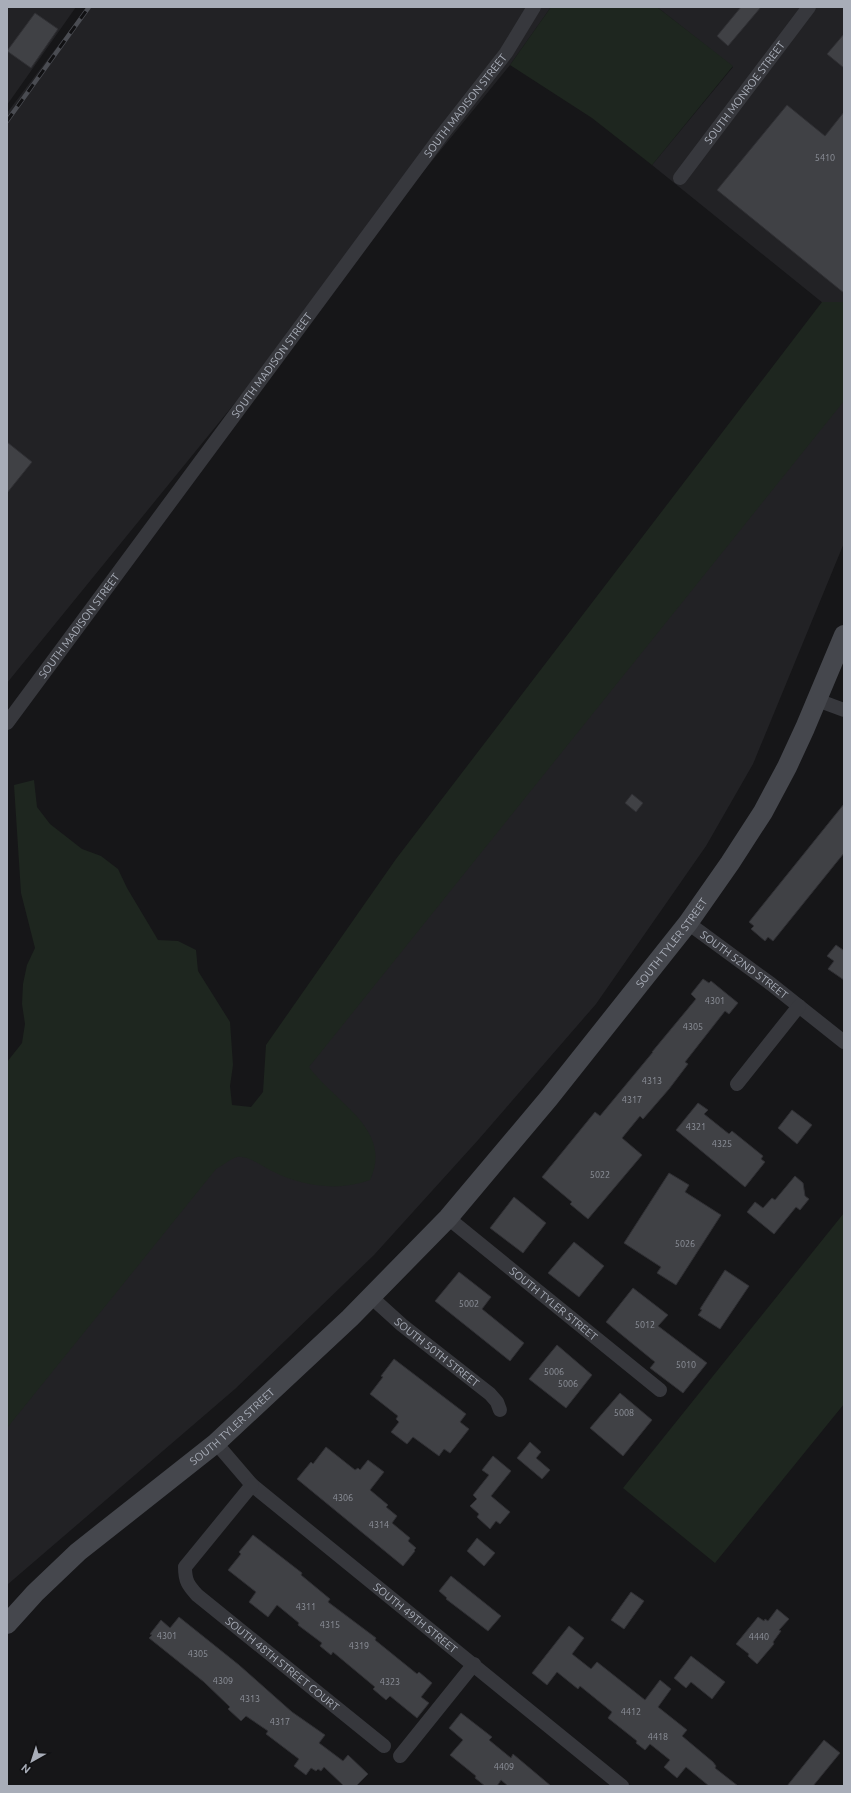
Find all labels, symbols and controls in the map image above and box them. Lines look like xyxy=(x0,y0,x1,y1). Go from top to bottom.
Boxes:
street label: SOUTH MONROE STREET xyxy=(702,39,787,146)
street label: SOUTH MADISON STREET xyxy=(421,51,509,159)
house number: 5410 xyxy=(815,153,835,163)
street label: SOUTH MADISON STREET xyxy=(229,310,314,420)
street label: SOUTH MADISON STREET xyxy=(36,571,122,680)
street label: SOUTH TYLER STREET xyxy=(633,896,710,990)
street label: SOUTH 52ND STREET xyxy=(698,928,790,1001)
house number: 4301 xyxy=(705,996,725,1006)
house number: 4305 xyxy=(683,1022,703,1032)
house number: 4313 xyxy=(642,1076,662,1086)
house number: 4317 xyxy=(622,1095,642,1105)
house number: 4321 xyxy=(686,1122,706,1132)
house number: 4325 xyxy=(712,1139,732,1149)
house number: 5022 xyxy=(590,1170,610,1180)
house number: 5026 xyxy=(675,1239,695,1249)
street label: SOUTH TYLER STREET xyxy=(507,1265,600,1343)
house number: 5002 xyxy=(459,1299,479,1309)
street label: SOUTH 50TH STREET xyxy=(392,1315,481,1389)
house number: 5012 xyxy=(635,1320,655,1330)
house number: 5010 xyxy=(676,1360,696,1370)
house number: 5006 xyxy=(544,1367,564,1377)
house number: 5006 xyxy=(558,1379,578,1389)
street label: SOUTH TYLER STREET xyxy=(187,1386,277,1467)
house number: 5008 xyxy=(614,1408,634,1418)
house number: 4306 xyxy=(333,1493,353,1503)
house number: 4314 xyxy=(369,1520,389,1530)
street label: SOUTH 49TH STREET xyxy=(371,1580,460,1655)
house number: 4311 xyxy=(296,1602,316,1612)
street label: SOUTH 48TH STREET COURT xyxy=(223,1614,341,1713)
house number: 4315 xyxy=(320,1620,340,1630)
house number: 4301 xyxy=(157,1631,177,1641)
house number: 4440 xyxy=(749,1632,769,1642)
house number: 4319 xyxy=(349,1641,369,1651)
house number: 4305 xyxy=(188,1649,208,1659)
house number: 4309 xyxy=(213,1676,233,1686)
house number: 4323 xyxy=(380,1677,400,1687)
house number: 4313 xyxy=(240,1694,260,1704)
house number: 4412 xyxy=(621,1707,641,1717)
house number: 4317 xyxy=(270,1717,290,1727)
house number: 4418 xyxy=(648,1732,668,1742)
north arrow xyxy=(12,1741,52,1781)
text: N xyxy=(19,1762,33,1776)
house number: 4409 xyxy=(494,1762,514,1772)

